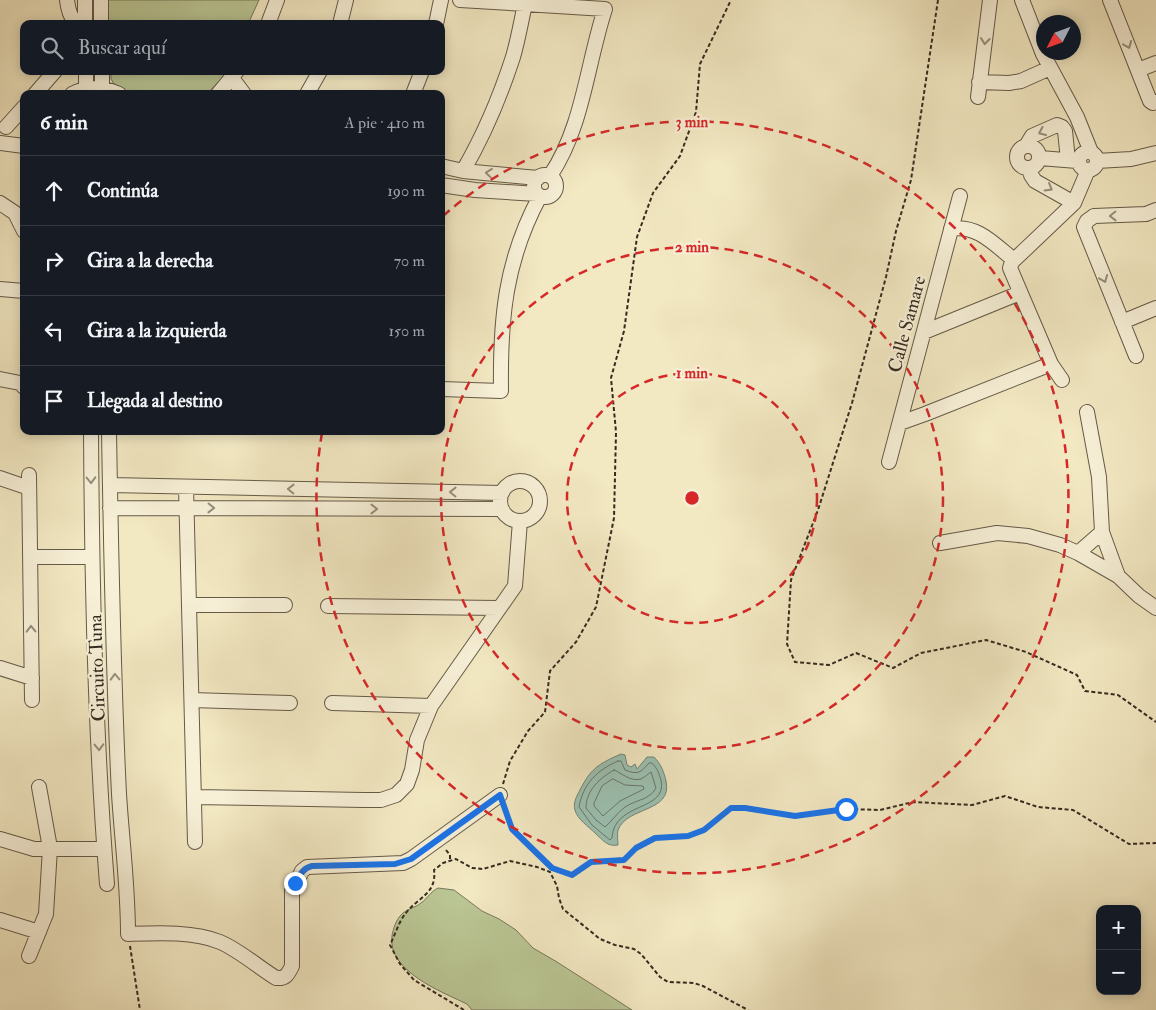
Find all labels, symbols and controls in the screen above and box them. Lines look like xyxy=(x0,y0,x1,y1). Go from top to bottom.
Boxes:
north arrow xyxy=(1036,15,1081,60)
search box xyxy=(20,20,445,75)
icon: search xyxy=(38,34,66,62)
text: Buscar aquí xyxy=(78,36,166,60)
one-way arrow xyxy=(980,38,991,46)
one-way arrow xyxy=(1122,40,1132,49)
text: 6 min xyxy=(40,109,88,136)
text: A pie · 410 m xyxy=(344,113,425,133)
text: 3 min xyxy=(676,113,708,132)
one-way arrow xyxy=(1038,126,1047,137)
one-way arrow xyxy=(485,168,493,179)
icon: ahead xyxy=(40,177,68,205)
text: Continúa xyxy=(87,179,158,203)
text: 190 m xyxy=(387,181,425,201)
one-way arrow xyxy=(1043,182,1052,192)
one-way arrow xyxy=(1108,211,1116,221)
text: 2 min xyxy=(675,238,709,257)
icon: right xyxy=(40,247,68,275)
text: Gira a la derecha xyxy=(87,249,213,273)
text: 70 m xyxy=(394,251,425,271)
street label: Calle Samare xyxy=(883,273,931,375)
one-way arrow xyxy=(1099,275,1109,283)
icon: left xyxy=(40,317,68,345)
text: Gira a la izquierda xyxy=(87,319,226,343)
text: 150 m xyxy=(388,321,425,341)
text: 1 min xyxy=(676,364,708,383)
icon: arrive xyxy=(40,387,68,415)
text: Llegada al destino xyxy=(87,389,222,413)
one-way arrow xyxy=(86,476,96,484)
one-way arrow xyxy=(286,484,294,494)
one-way arrow xyxy=(449,487,456,497)
centre of rings xyxy=(683,489,701,507)
one-way arrow xyxy=(208,503,215,513)
one-way arrow xyxy=(370,504,378,514)
street label: Circuito Tuna xyxy=(83,614,111,722)
one-way arrow xyxy=(26,625,36,632)
one-way arrow xyxy=(110,672,121,680)
one-way arrow xyxy=(94,744,104,752)
route start xyxy=(835,798,858,821)
route end xyxy=(284,872,307,895)
map controls xyxy=(1096,905,1141,995)
button: + xyxy=(1096,905,1141,950)
button: − xyxy=(1096,950,1141,995)

